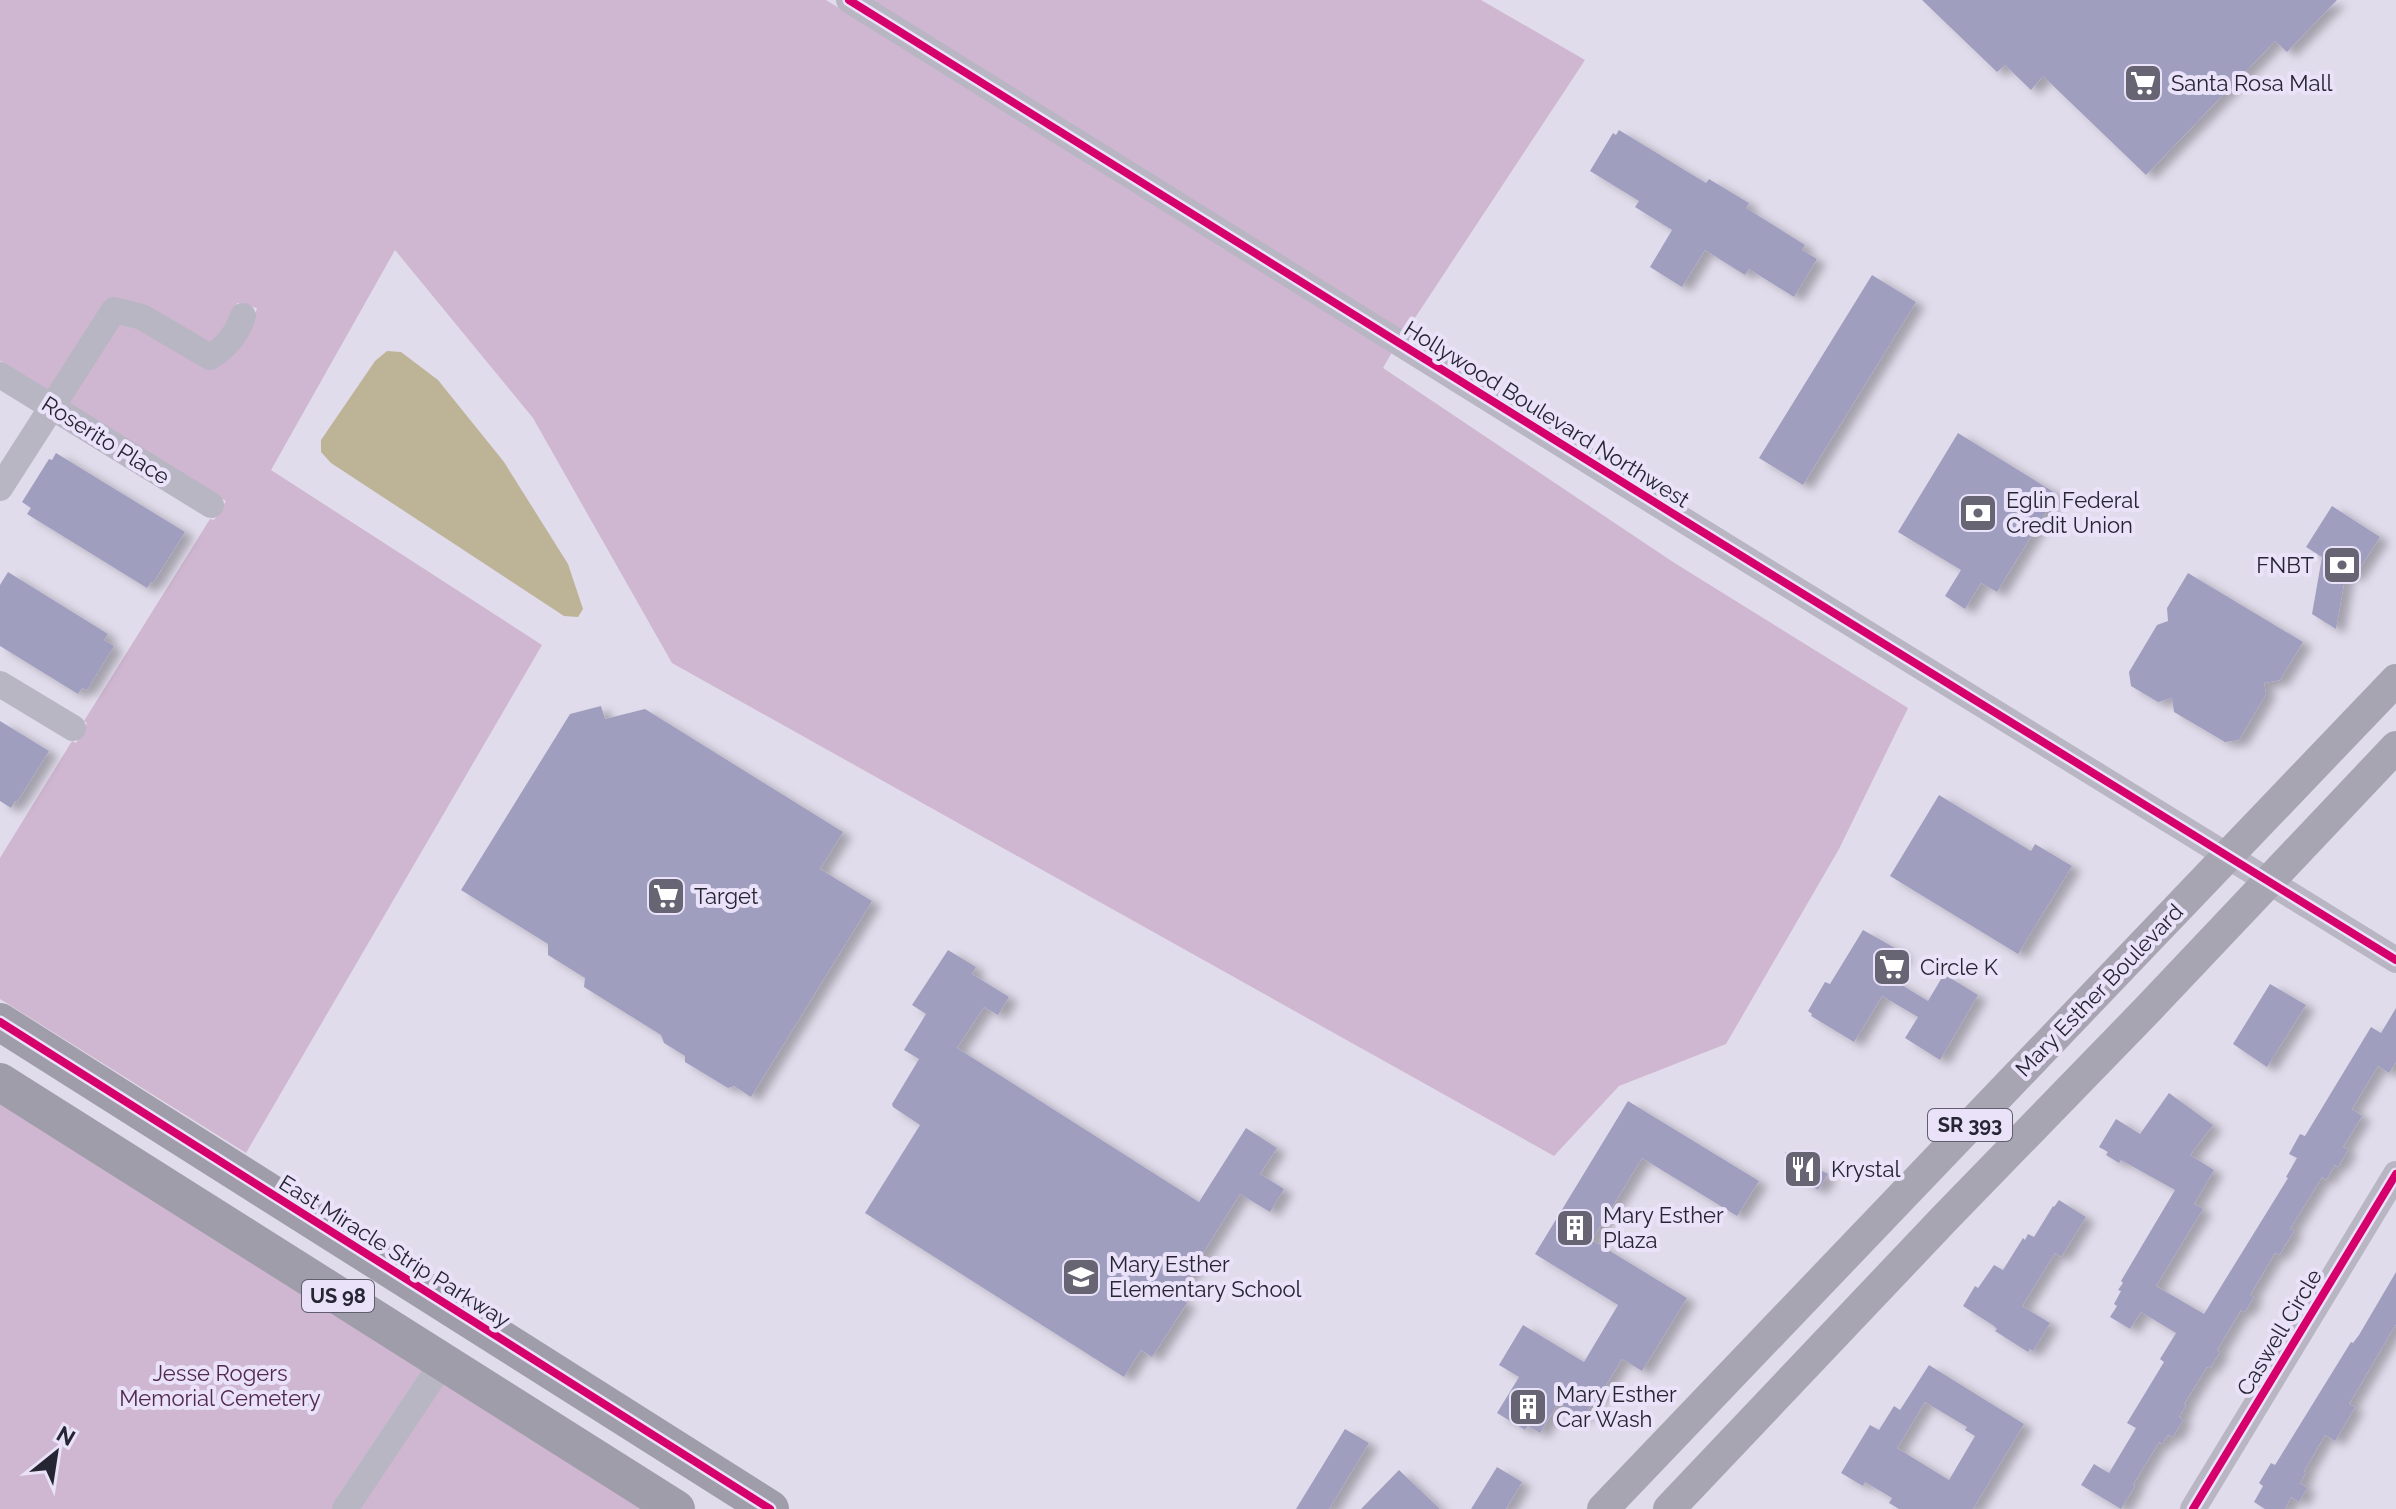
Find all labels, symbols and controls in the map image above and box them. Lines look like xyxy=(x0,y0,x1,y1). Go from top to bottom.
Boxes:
supermarket icon: Santa Rosa Mall xyxy=(2122,62,2164,104)
place label: Santa Rosa Mall xyxy=(2171,70,2333,96)
street label: Hollywood Boulevard Northwest xyxy=(1400,315,1695,513)
street label: Roserito Place xyxy=(37,390,175,490)
place label: Eglin Federal Credit Union xyxy=(2006,487,2139,538)
bank icon: Eglin Federal Credit Union xyxy=(1957,492,1999,534)
bank icon: FNBT xyxy=(2321,544,2363,586)
place label: FNBT xyxy=(2256,552,2315,578)
supermarket icon: Target xyxy=(645,875,687,917)
place label: Target xyxy=(694,883,759,909)
street label: Mary Esther Boulevard xyxy=(2010,898,2188,1082)
supermarket icon: Circle K xyxy=(1871,946,1913,988)
place label: Circle K xyxy=(1920,954,1999,980)
road number: SR 393 xyxy=(1928,1109,2012,1141)
restaurant icon: Krystal xyxy=(1782,1148,1824,1190)
place label: Krystal xyxy=(1831,1156,1900,1182)
street label: East Miracle Strip Parkway xyxy=(275,1169,515,1333)
place label: Mary Esther Plaza xyxy=(1603,1202,1724,1253)
building icon: Mary Esther Plaza xyxy=(1554,1207,1596,1249)
place label: Mary Esther Elementary School xyxy=(1109,1251,1302,1302)
school or university icon: Mary Esther Elementary School xyxy=(1060,1256,1102,1298)
street label: Caswell Circle xyxy=(2231,1264,2327,1400)
road number: US 98 xyxy=(302,1280,374,1312)
park label: Jesse Rogers Memorial Cemetery xyxy=(119,1360,321,1411)
place label: Mary Esther Car Wash xyxy=(1556,1381,1677,1432)
building icon: Mary Esther Car Wash xyxy=(1507,1386,1549,1428)
north arrow xyxy=(16,1413,96,1493)
text: N xyxy=(52,1420,80,1451)

